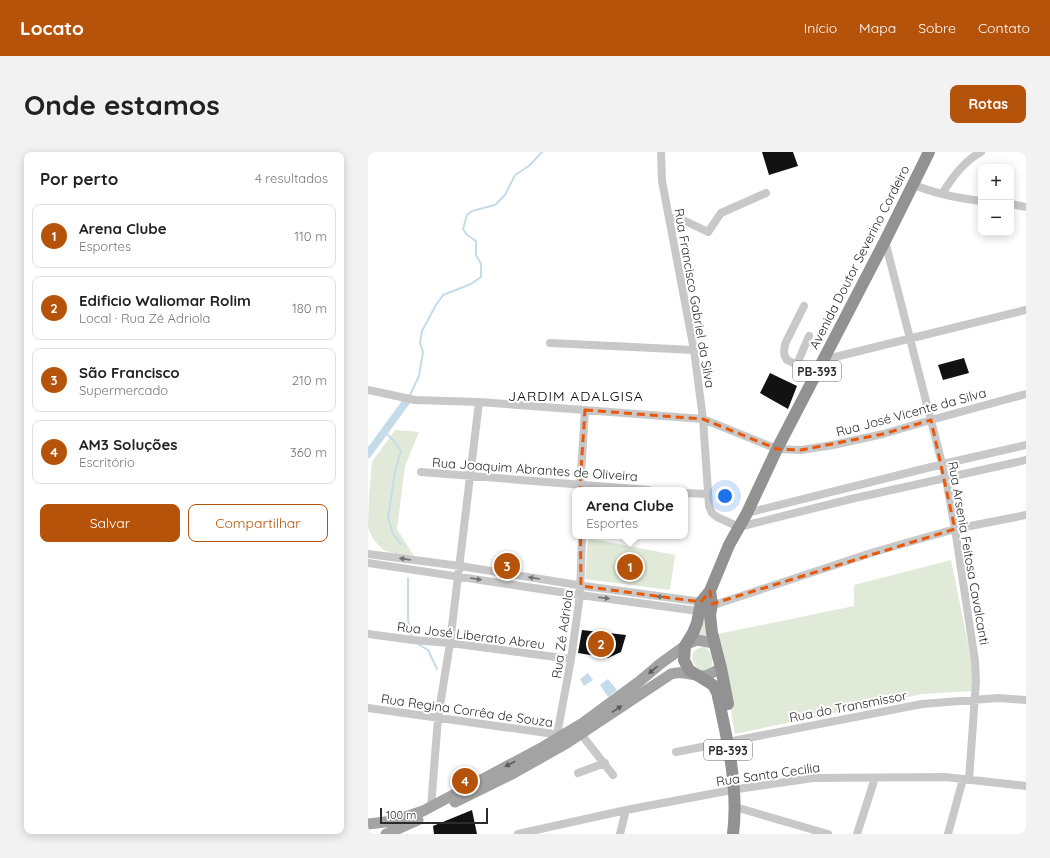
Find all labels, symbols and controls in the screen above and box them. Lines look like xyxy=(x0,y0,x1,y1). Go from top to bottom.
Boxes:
text: Locato xyxy=(20,16,84,40)
text: Início xyxy=(804,19,837,37)
text: Mapa xyxy=(859,19,896,37)
text: Sobre xyxy=(918,19,956,37)
text: Contato xyxy=(978,19,1030,37)
button: Rotas xyxy=(950,85,1026,123)
text: Onde estamos xyxy=(24,87,220,122)
street label: Avenida Doutor Severino Cordeiro xyxy=(805,162,913,352)
map controls xyxy=(978,164,1014,236)
button: + xyxy=(978,164,1014,200)
text: Por perto xyxy=(40,168,118,189)
text: 4 resultados xyxy=(255,170,328,186)
button: − xyxy=(978,200,1014,236)
street label: Rua Francisco Gabriel da Silva xyxy=(671,207,719,389)
text: Arena Clube xyxy=(79,219,167,238)
text: 1 xyxy=(51,228,57,244)
text: 110 m xyxy=(294,228,327,244)
text: Esportes xyxy=(79,238,131,254)
text: Edificio Waliomar Rolim xyxy=(79,291,251,310)
text: 2 xyxy=(50,300,58,316)
text: 180 m xyxy=(292,300,327,316)
text: Local · Rua Zé Adriola xyxy=(79,310,210,326)
road number: PB-393 xyxy=(793,361,841,381)
text: São Francisco xyxy=(79,363,180,382)
text: 3 xyxy=(51,372,57,388)
text: 210 m xyxy=(292,372,327,388)
text: Supermercado xyxy=(79,382,168,398)
street label: Rua José Vicente da Silva xyxy=(834,384,988,440)
district label: JARDIM ADALGISA xyxy=(508,387,644,405)
text: AM3 Soluções xyxy=(79,435,177,454)
text: 4 xyxy=(50,444,58,460)
text: 360 m xyxy=(290,444,327,460)
text: Escritório xyxy=(79,454,135,470)
street label: Rua Joaquim Abrantes de Oliveira xyxy=(432,454,638,484)
street label: Rua Arsenia Feitosa Cavalcanti xyxy=(945,460,993,646)
your location xyxy=(715,486,735,506)
popup xyxy=(572,487,688,539)
text: Arena Clube xyxy=(586,496,674,515)
button: Salvar xyxy=(40,504,180,542)
button: Compartilhar xyxy=(188,504,328,542)
text: Esportes xyxy=(586,515,638,531)
pin: 3 xyxy=(494,551,520,581)
pin: 1 xyxy=(617,552,643,582)
one-way arrow xyxy=(399,556,411,562)
one-way arrow xyxy=(527,575,540,581)
one-way arrow xyxy=(470,576,482,582)
street label: Rua Zé Adriola xyxy=(548,589,576,679)
one-way arrow xyxy=(656,593,668,600)
one-way arrow xyxy=(598,595,610,601)
street label: Rua José Liberato Abreu xyxy=(396,618,546,652)
pin: 2 xyxy=(588,629,614,659)
one-way arrow xyxy=(648,665,659,674)
street label: Rua do Transmissor xyxy=(788,687,908,725)
street label: Rua Regina Corrêa de Souza xyxy=(380,690,554,730)
one-way arrow xyxy=(612,705,622,713)
road number: PB-393 xyxy=(704,740,752,760)
street label: Rua Santa Cecilia xyxy=(715,759,821,789)
one-way arrow xyxy=(505,761,516,768)
pin: 4 xyxy=(452,766,478,796)
scale bar xyxy=(380,806,488,825)
text: 100 m xyxy=(386,808,416,822)

